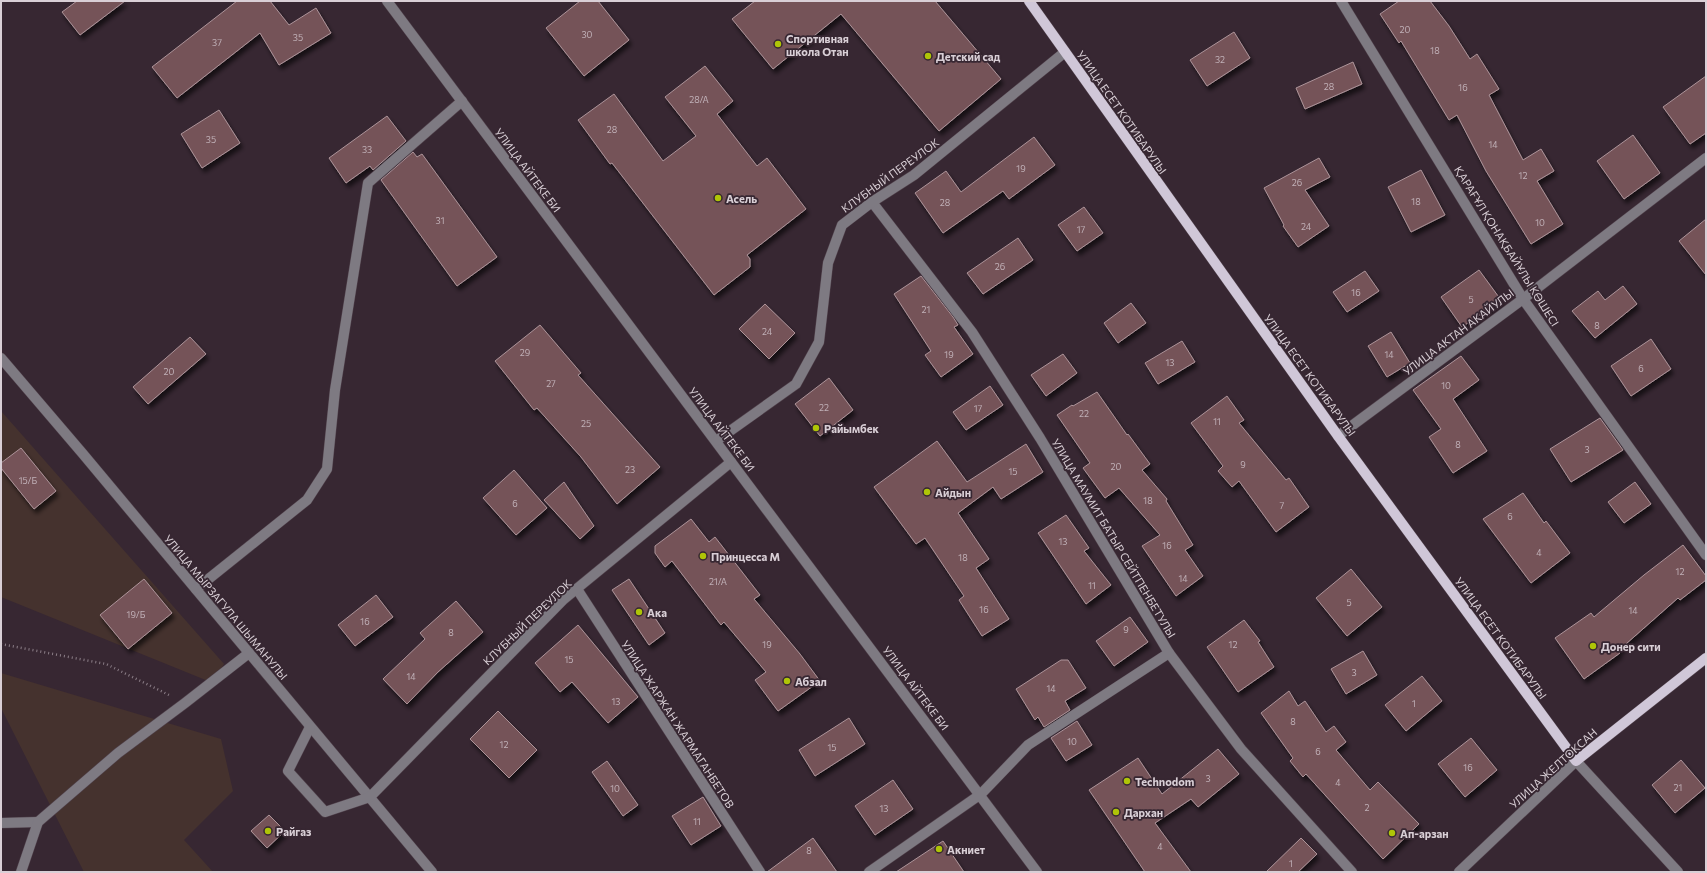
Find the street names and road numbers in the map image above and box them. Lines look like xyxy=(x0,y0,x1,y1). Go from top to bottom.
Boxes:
street label: УЛИЦА ЕСЕТ КОТИБАРУЛЫ xyxy=(1074,48,1170,176)
street label: УЛИЦА АЙТЕКЕ БИ xyxy=(492,125,565,215)
street label: КЛУБНЫЙ ПЕРЕУЛОК xyxy=(838,134,942,215)
street label: ҚАРАҒҰЛ ҚОНАҚБАЙҰЛЫ КӨШЕСІ xyxy=(1452,163,1563,328)
street label: УЛИЦА АКТАН АКАЙУЛЫ xyxy=(1399,285,1516,378)
street label: УЛИЦА ЕСЕТ КОТИБАРУЛЫ xyxy=(1261,312,1359,438)
street label: УЛИЦА АЙТЕКЕ БИ xyxy=(686,384,759,474)
street label: УЛИЦА МАУМИТ БАТЫР СЕЙТПЕНБЕТУЛЫ xyxy=(1049,436,1180,640)
street label: УЛИЦА МЫРЗАГУЛА ШЫМАНУЛЫ xyxy=(162,532,290,682)
street label: КЛУБНЫЙ ПЕРЕУЛОК xyxy=(479,575,574,668)
street label: УЛИЦА ЕСЕТ КОТИБАРУЛЫ xyxy=(1452,575,1550,701)
street label: УЛИЦА ЖАРЖАН ЖАРМАГАНБЕТОВ xyxy=(619,638,737,810)
street label: УЛИЦА АЙТЕКЕ БИ xyxy=(880,643,953,733)
street label: УЛИЦА ЖЕЛТОКСАН xyxy=(1507,725,1599,811)

